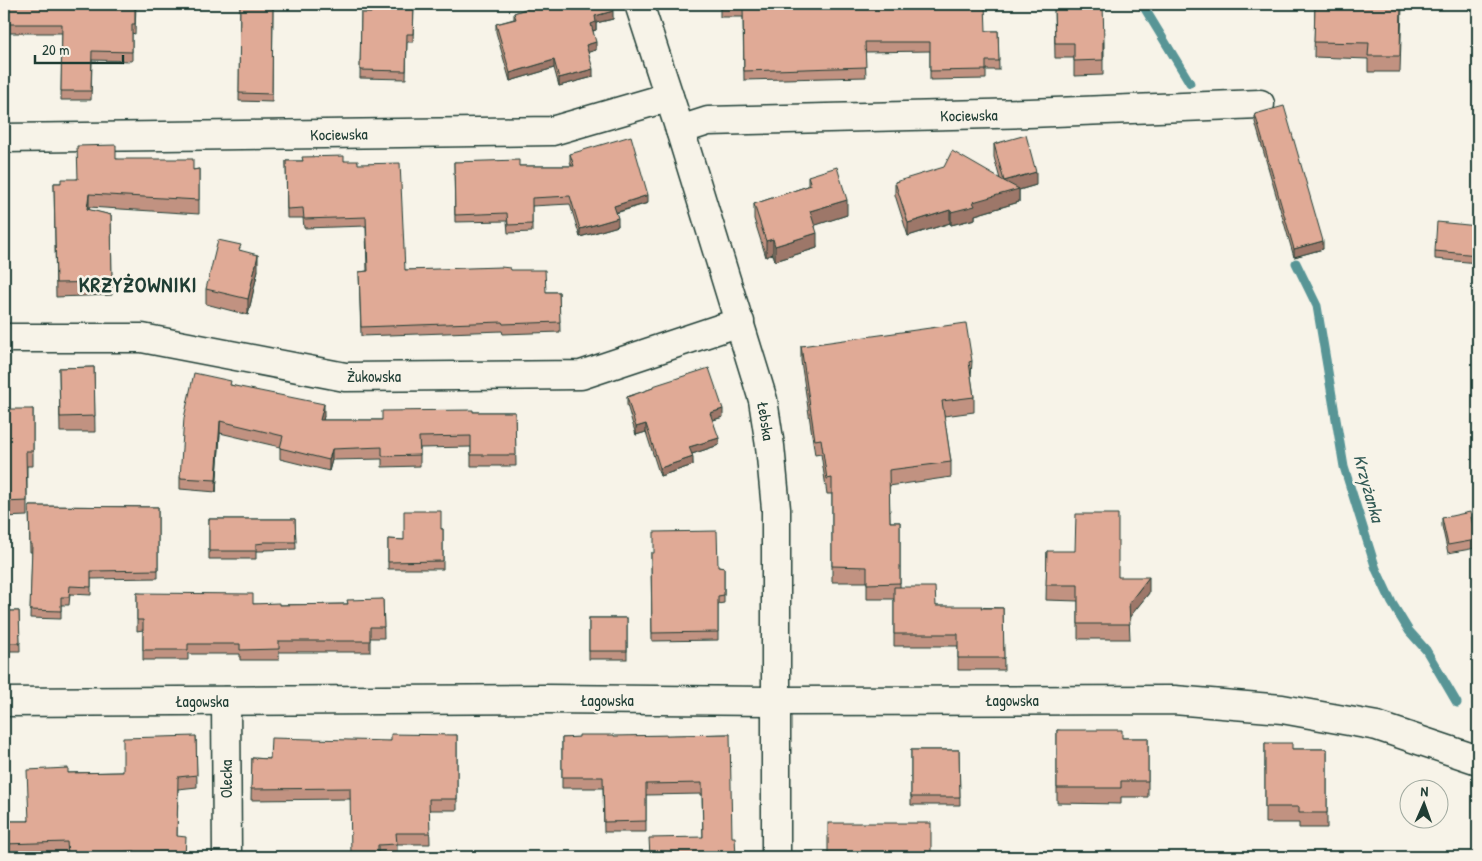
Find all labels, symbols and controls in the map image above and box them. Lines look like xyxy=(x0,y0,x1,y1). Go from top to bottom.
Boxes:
scale bar xyxy=(35,32,122,64)
text: 20 m xyxy=(42,39,69,60)
street label: Kociewska xyxy=(940,104,998,126)
street label: Kociewska xyxy=(310,123,368,145)
district label: KRZYŻOWNIKI xyxy=(79,270,197,299)
street label: Żukowska xyxy=(347,365,401,387)
street label: Łebska xyxy=(752,400,780,442)
water label: Krzyżanka xyxy=(1347,451,1391,527)
street label: Łagowska xyxy=(580,689,634,711)
street label: Łagowska xyxy=(985,689,1039,711)
street label: Łagowska xyxy=(175,690,229,712)
street label: Olecka xyxy=(215,760,237,798)
north arrow xyxy=(1400,778,1450,828)
text: N xyxy=(1420,781,1429,800)

